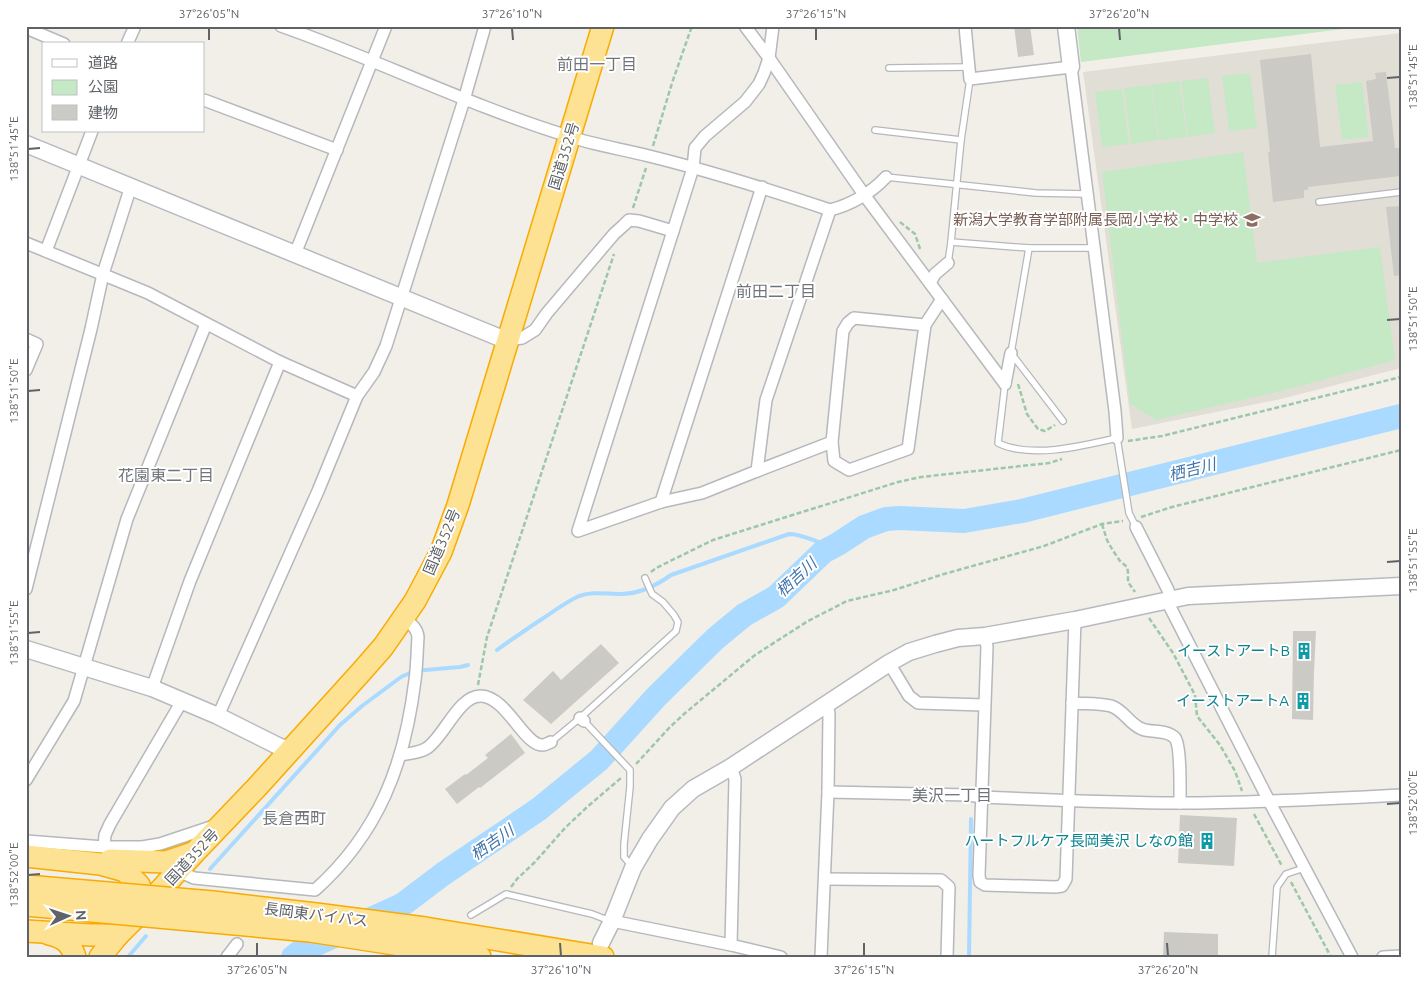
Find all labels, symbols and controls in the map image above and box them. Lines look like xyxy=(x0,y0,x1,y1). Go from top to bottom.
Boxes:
text: 37°26'05"N xyxy=(179,7,239,20)
text: 37°26'10"N xyxy=(482,7,542,20)
text: 37°26'15"N xyxy=(786,7,846,20)
text: 37°26'20"N xyxy=(1089,7,1149,20)
legend xyxy=(42,42,205,132)
text: 138°51'45"E xyxy=(1406,44,1419,110)
text: 道路 xyxy=(88,54,118,71)
district label: 前田一丁目 xyxy=(557,55,637,73)
text: 公園 xyxy=(88,78,118,95)
text: 建物 xyxy=(88,104,118,121)
text: 138°51'45"E xyxy=(7,116,20,182)
street label: 国道352号 xyxy=(545,120,582,192)
school or university icon: 新潟大学教育学部附属長岡小学校・中学校 xyxy=(1242,210,1262,230)
place label: 新潟大学教育学部附属長岡小学校・中学校 xyxy=(953,211,1238,228)
district label: 前田二丁目 xyxy=(736,282,816,300)
text: 138°51'50"E xyxy=(1406,286,1419,352)
text: 138°51'50"E xyxy=(7,358,20,424)
water label: 栖吉川 xyxy=(1167,454,1219,484)
district label: 花園東二丁目 xyxy=(118,466,214,484)
street label: 国道352号 xyxy=(420,506,463,578)
text: 138°51'55"E xyxy=(1406,528,1419,594)
water label: 栖吉川 xyxy=(772,553,821,600)
text: 138°51'55"E xyxy=(7,600,20,666)
building icon: イーストアートB xyxy=(1294,641,1314,661)
place label: イーストアートB xyxy=(1177,642,1290,659)
building icon: イーストアートA xyxy=(1293,691,1313,711)
place label: イーストアートA xyxy=(1176,692,1289,709)
text: 138°52'00"E xyxy=(1406,770,1419,836)
district label: 美沢一丁目 xyxy=(912,786,992,804)
district label: 長倉西町 xyxy=(262,809,326,827)
water label: 栖吉川 xyxy=(467,820,518,863)
street label: 国道352号 xyxy=(161,825,222,888)
building icon: ハートフルケア長岡美沢 しなの館 xyxy=(1197,831,1217,851)
place label: ハートフルケア長岡美沢 しなの館 xyxy=(965,832,1193,849)
text: 138°52'00"E xyxy=(7,842,20,908)
north arrow xyxy=(42,890,92,940)
street label: 長岡東バイパス xyxy=(263,900,369,929)
text: N xyxy=(73,910,89,921)
text: 37°26'05"N xyxy=(227,963,287,976)
text: 37°26'10"N xyxy=(531,963,591,976)
text: 37°26'15"N xyxy=(834,963,894,976)
text: 37°26'20"N xyxy=(1138,963,1198,976)

